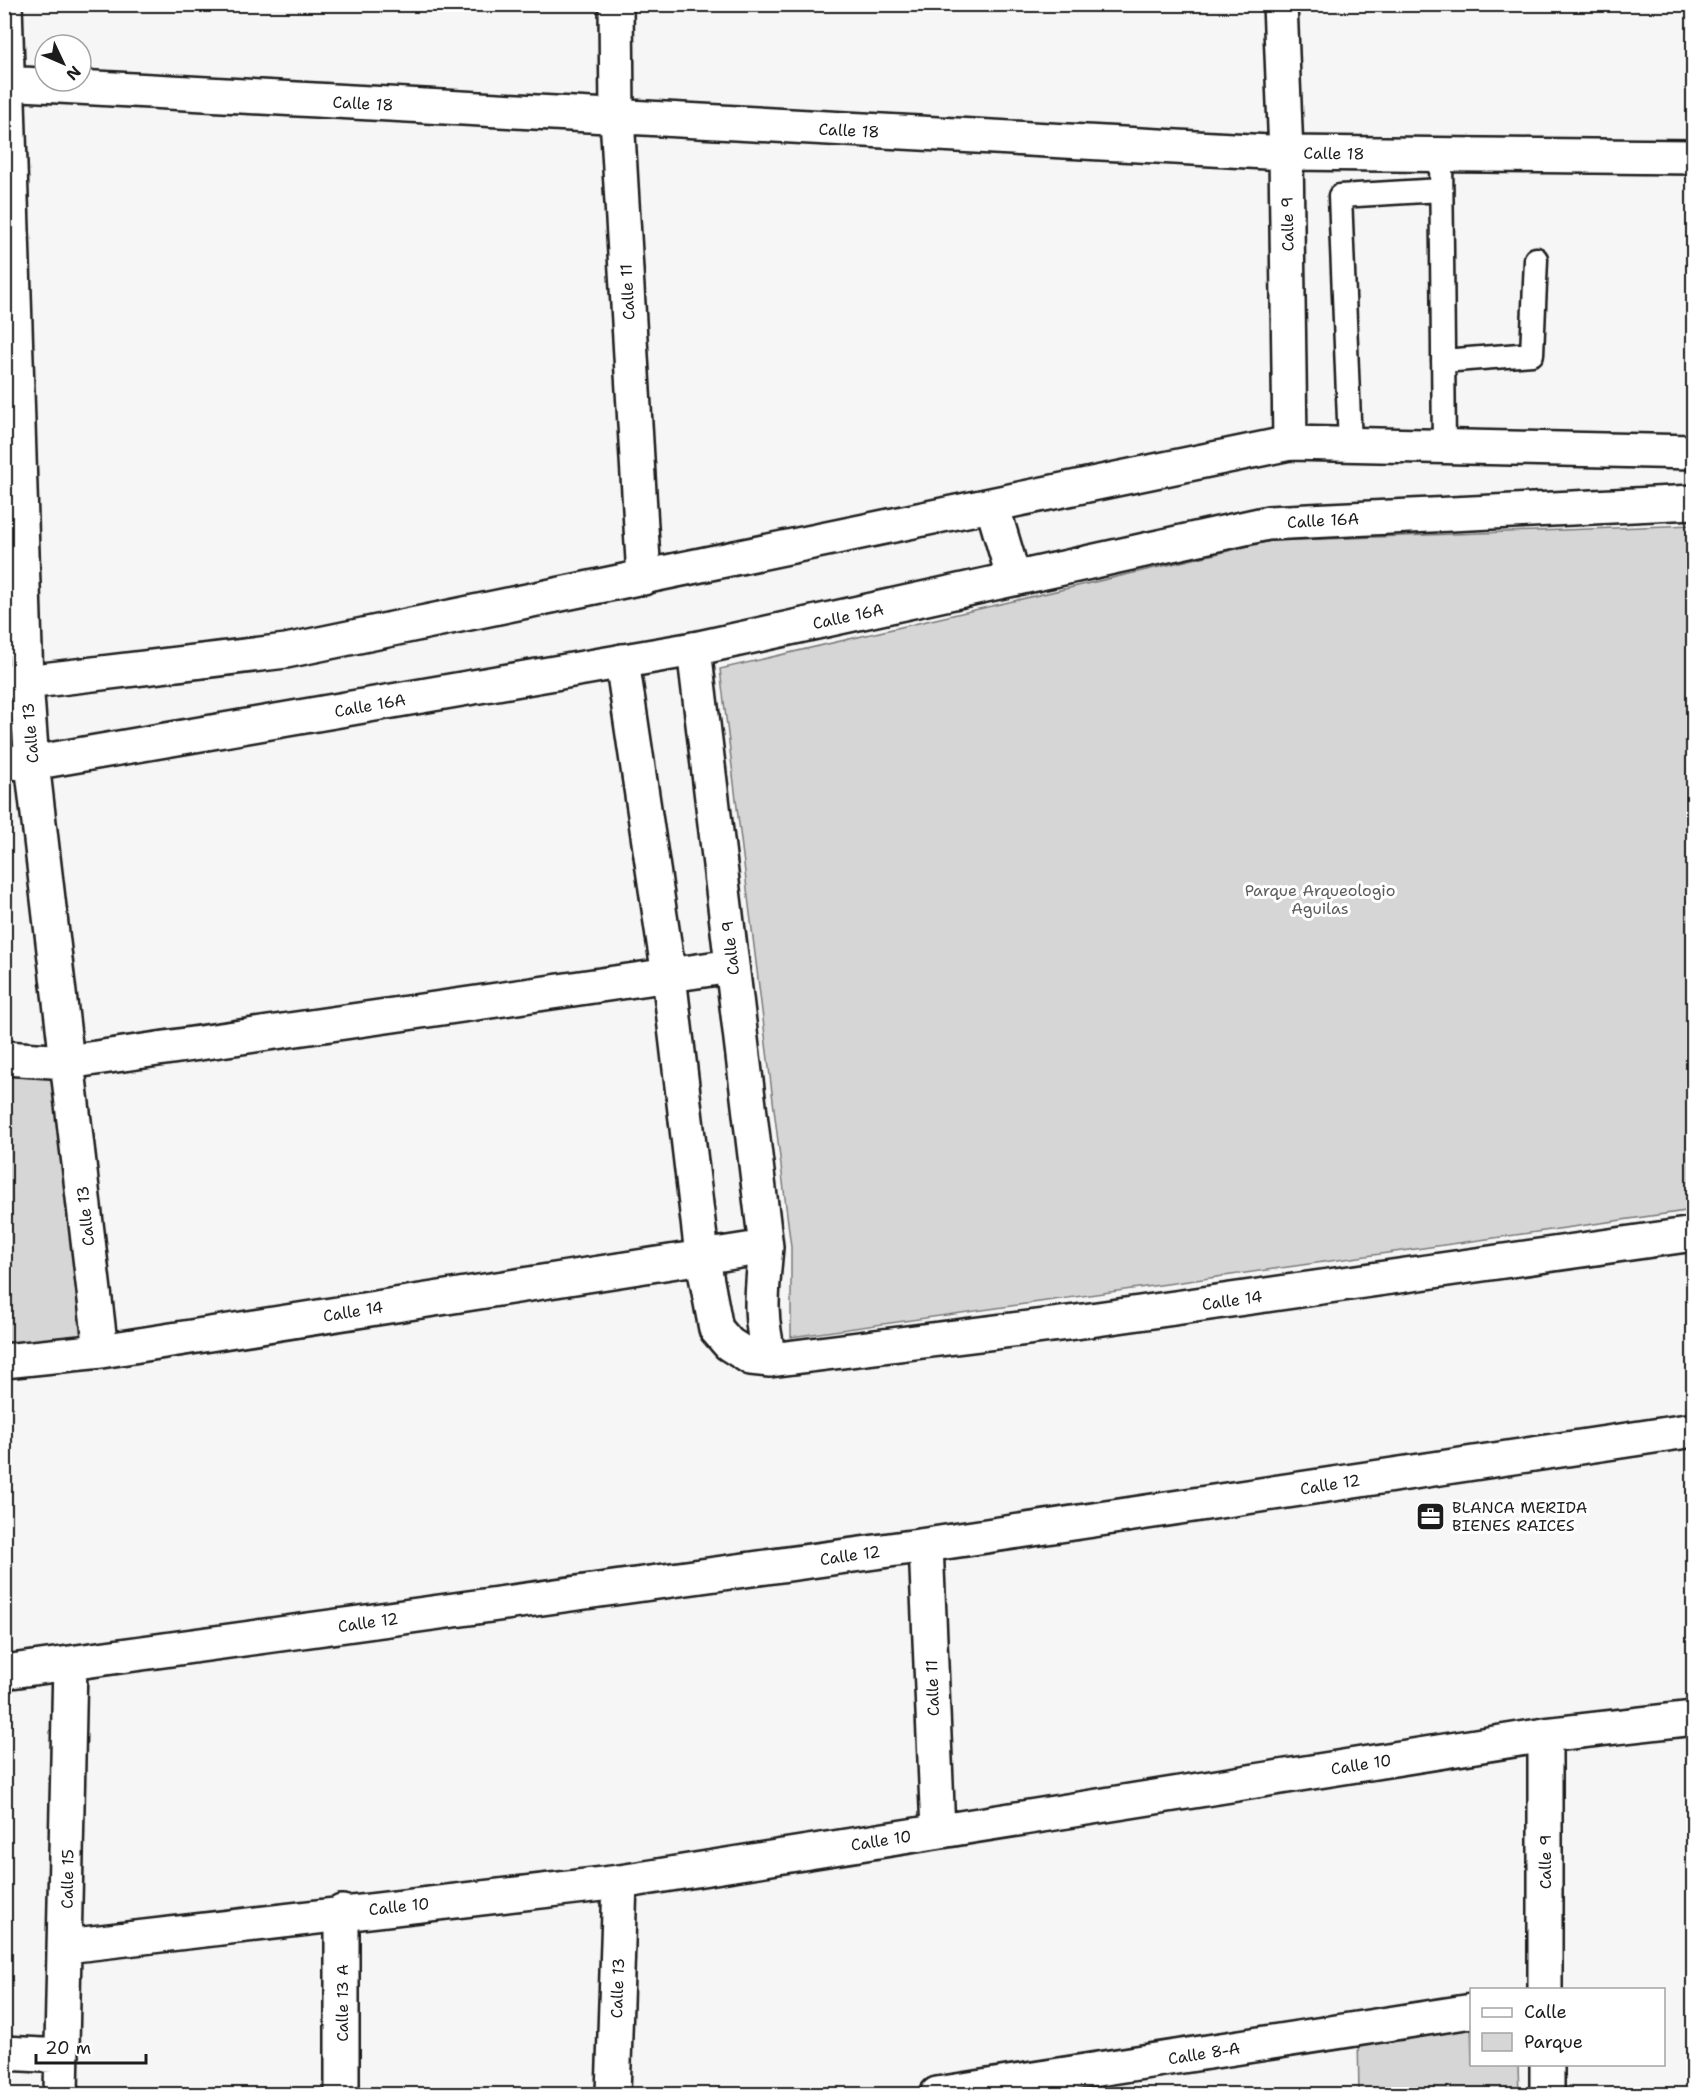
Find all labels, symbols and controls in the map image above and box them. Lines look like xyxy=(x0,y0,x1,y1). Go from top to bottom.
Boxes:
north arrow xyxy=(33,33,93,93)
text: N xyxy=(61,61,85,85)
street label: Calle 18 xyxy=(332,91,394,116)
street label: Calle 18 xyxy=(818,118,880,143)
street label: Calle 18 xyxy=(1303,142,1365,165)
street label: Calle 9 xyxy=(1277,196,1298,252)
street label: Calle 11 xyxy=(616,263,639,321)
street label: Calle 16A xyxy=(1286,508,1360,533)
street label: Calle 16A xyxy=(811,599,886,634)
street label: Calle 16A xyxy=(333,689,407,722)
street label: Calle 13 xyxy=(17,702,44,764)
park label: Parque Arqueologio Aguilas xyxy=(1245,880,1395,919)
street label: Calle 9 xyxy=(717,920,744,976)
street label: Calle 13 xyxy=(72,1185,99,1247)
street label: Calle 14 xyxy=(1201,1286,1264,1315)
street label: Calle 14 xyxy=(321,1296,385,1327)
street label: Calle 12 xyxy=(1299,1469,1362,1500)
place label: BLANCA MERIDA BIENES RAICES xyxy=(1452,1497,1587,1536)
office icon: BLANCA MERIDA BIENES RAICES xyxy=(1415,1500,1447,1532)
street label: Calle 12 xyxy=(819,1541,882,1570)
street label: Calle 12 xyxy=(337,1608,400,1637)
street label: Calle 11 xyxy=(921,1659,944,1716)
street label: Calle 10 xyxy=(1329,1749,1393,1780)
street label: Calle 10 xyxy=(849,1825,913,1856)
street label: Calle 9 xyxy=(1535,1835,1556,1889)
street label: Calle 15 xyxy=(56,1849,79,1909)
street label: Calle 10 xyxy=(368,1893,430,1920)
street label: Calle 13 xyxy=(606,1957,629,2019)
street label: Calle 13 A xyxy=(332,1964,353,2042)
legend xyxy=(1470,1988,1665,2066)
text: Calle xyxy=(1524,2000,1567,2024)
scale bar xyxy=(36,2027,146,2065)
text: Parque xyxy=(1524,2030,1583,2054)
text: 20 m xyxy=(45,2036,91,2060)
street label: Calle 8-A xyxy=(1167,2037,1242,2070)

